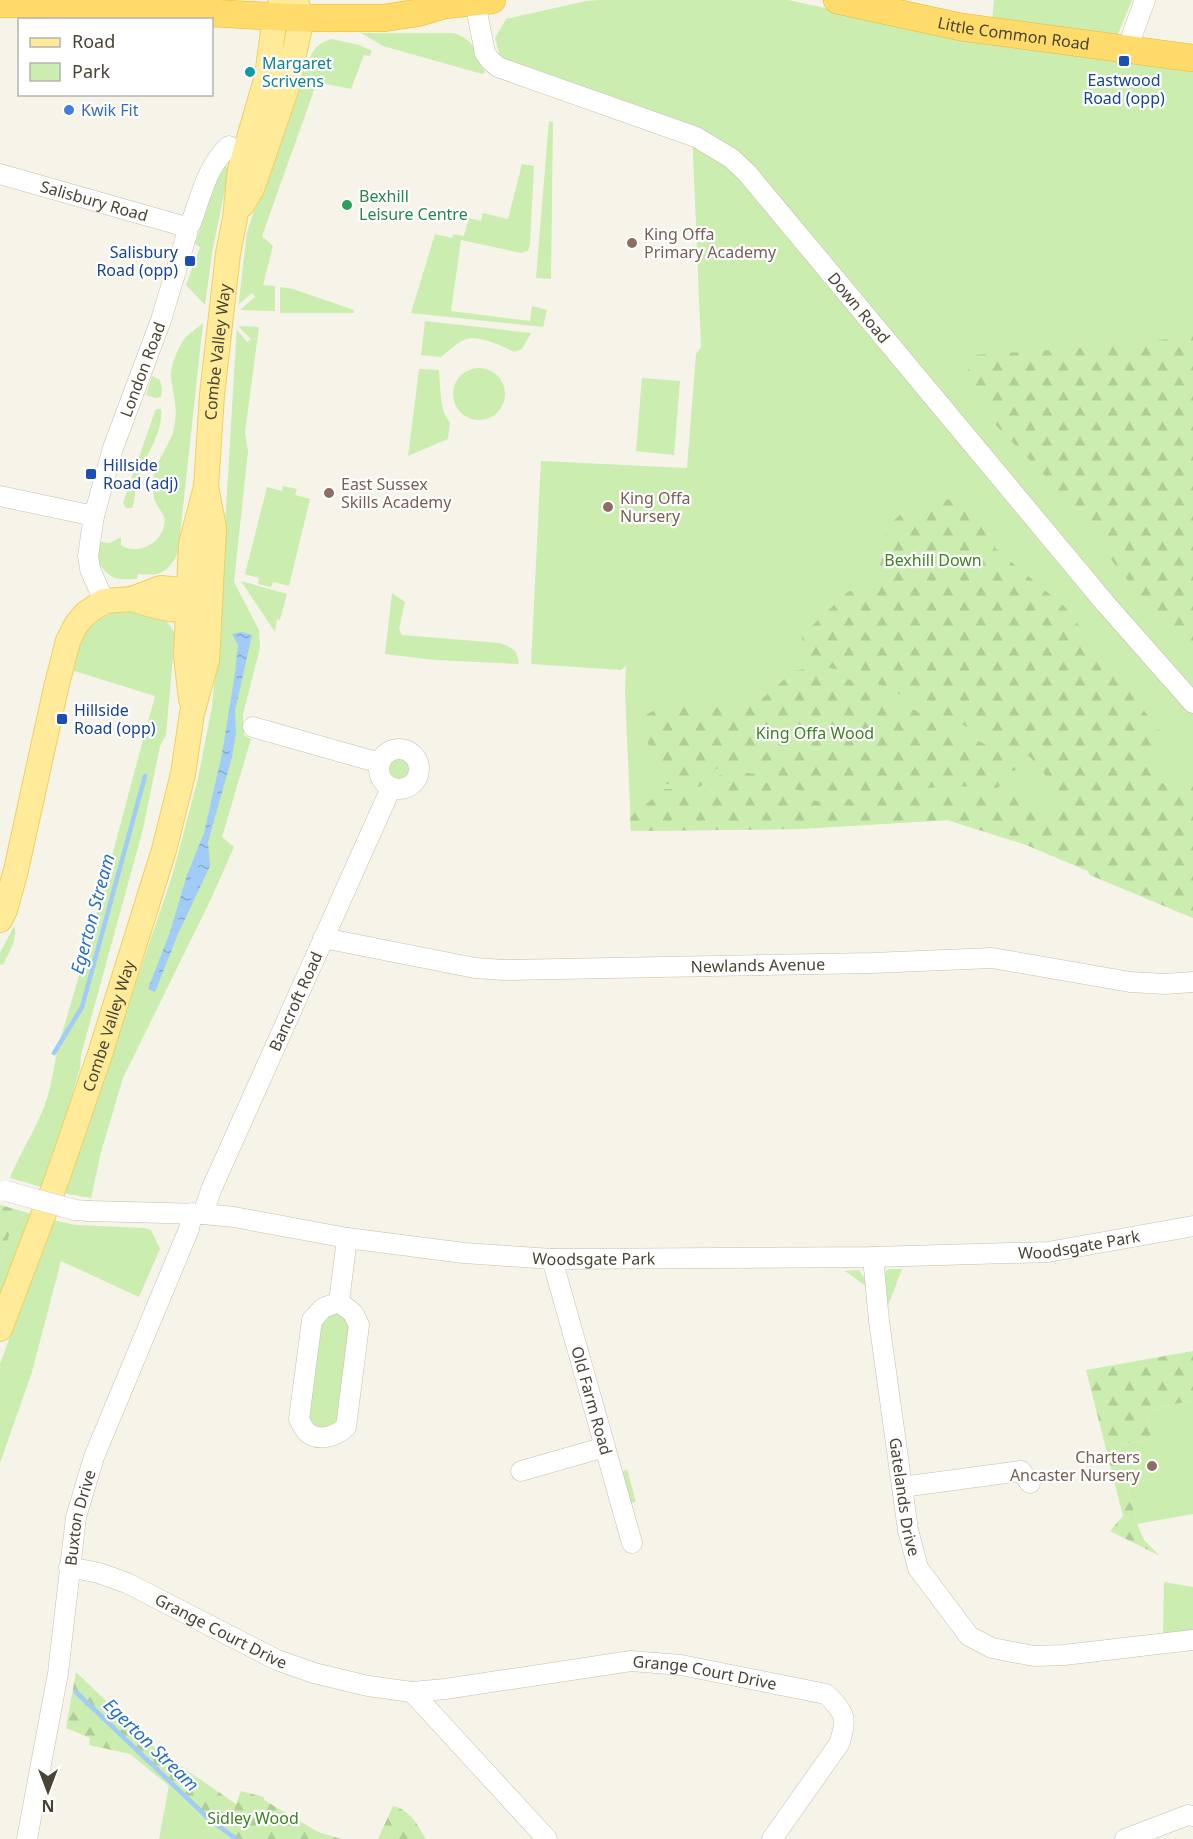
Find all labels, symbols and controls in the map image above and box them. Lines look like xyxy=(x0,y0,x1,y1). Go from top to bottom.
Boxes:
street label: Little Common Road xyxy=(936,11,1091,55)
legend xyxy=(18,18,213,96)
text: Road xyxy=(72,29,115,53)
place label: Margaret Scrivens xyxy=(262,52,332,92)
marker: Eastwood Road (opp) xyxy=(1117,54,1131,68)
text: Park xyxy=(72,59,110,83)
marker: Margaret Scrivens xyxy=(243,65,257,79)
place label: Eastwood Road (opp) xyxy=(1083,69,1165,109)
place label: Kwik Fit xyxy=(81,99,139,121)
marker: Kwik Fit xyxy=(62,103,76,117)
street label: Salisbury Road xyxy=(38,175,151,227)
place label: Bexhill Leisure Centre xyxy=(359,185,468,225)
marker: Bexhill Leisure Centre xyxy=(340,198,354,212)
place label: King Offa Primary Academy xyxy=(644,223,777,263)
marker: King Offa Primary Academy xyxy=(625,236,639,250)
place label: Salisbury Road (opp) xyxy=(96,241,179,281)
marker: Salisbury Road (opp) xyxy=(183,254,197,268)
street label: Down Road xyxy=(823,267,895,348)
street label: Combe Valley Way xyxy=(199,282,236,421)
street label: London Road xyxy=(115,319,170,420)
place label: Hillside Road (adj) xyxy=(103,454,178,494)
marker: Hillside Road (adj) xyxy=(84,467,98,481)
place label: East Sussex Skills Academy xyxy=(341,473,452,513)
marker: East Sussex Skills Academy xyxy=(322,486,336,500)
place label: King Offa Nursery xyxy=(620,487,690,527)
marker: King Offa Nursery xyxy=(601,500,615,514)
park label: Bexhill Down xyxy=(884,549,982,571)
place label: Hillside Road (opp) xyxy=(74,699,156,739)
marker: Hillside Road (opp) xyxy=(55,712,69,726)
park label: King Offa Wood xyxy=(756,722,874,744)
water label: Egerton Stream xyxy=(64,851,120,977)
street label: Bancroft Road xyxy=(264,948,327,1055)
street label: Newlands Avenue xyxy=(691,953,825,977)
street label: Combe Valley Way xyxy=(77,956,140,1095)
street label: Woodsgate Park xyxy=(1018,1225,1142,1264)
street label: Woodsgate Park xyxy=(531,1247,656,1270)
street label: Old Farm Road xyxy=(566,1344,618,1457)
street label: Gatelands Drive xyxy=(884,1436,925,1559)
place label: Charters Ancaster Nursery xyxy=(1010,1446,1141,1486)
marker: Charters Ancaster Nursery xyxy=(1145,1459,1159,1473)
street label: Buxton Drive xyxy=(59,1467,101,1567)
street label: Grange Court Drive xyxy=(151,1588,290,1674)
street label: Grange Court Drive xyxy=(632,1650,779,1695)
water label: Egerton Stream xyxy=(99,1693,205,1796)
north arrow xyxy=(18,1761,78,1821)
text: N xyxy=(41,1795,55,1817)
park label: Sidley Wood xyxy=(207,1807,299,1829)

